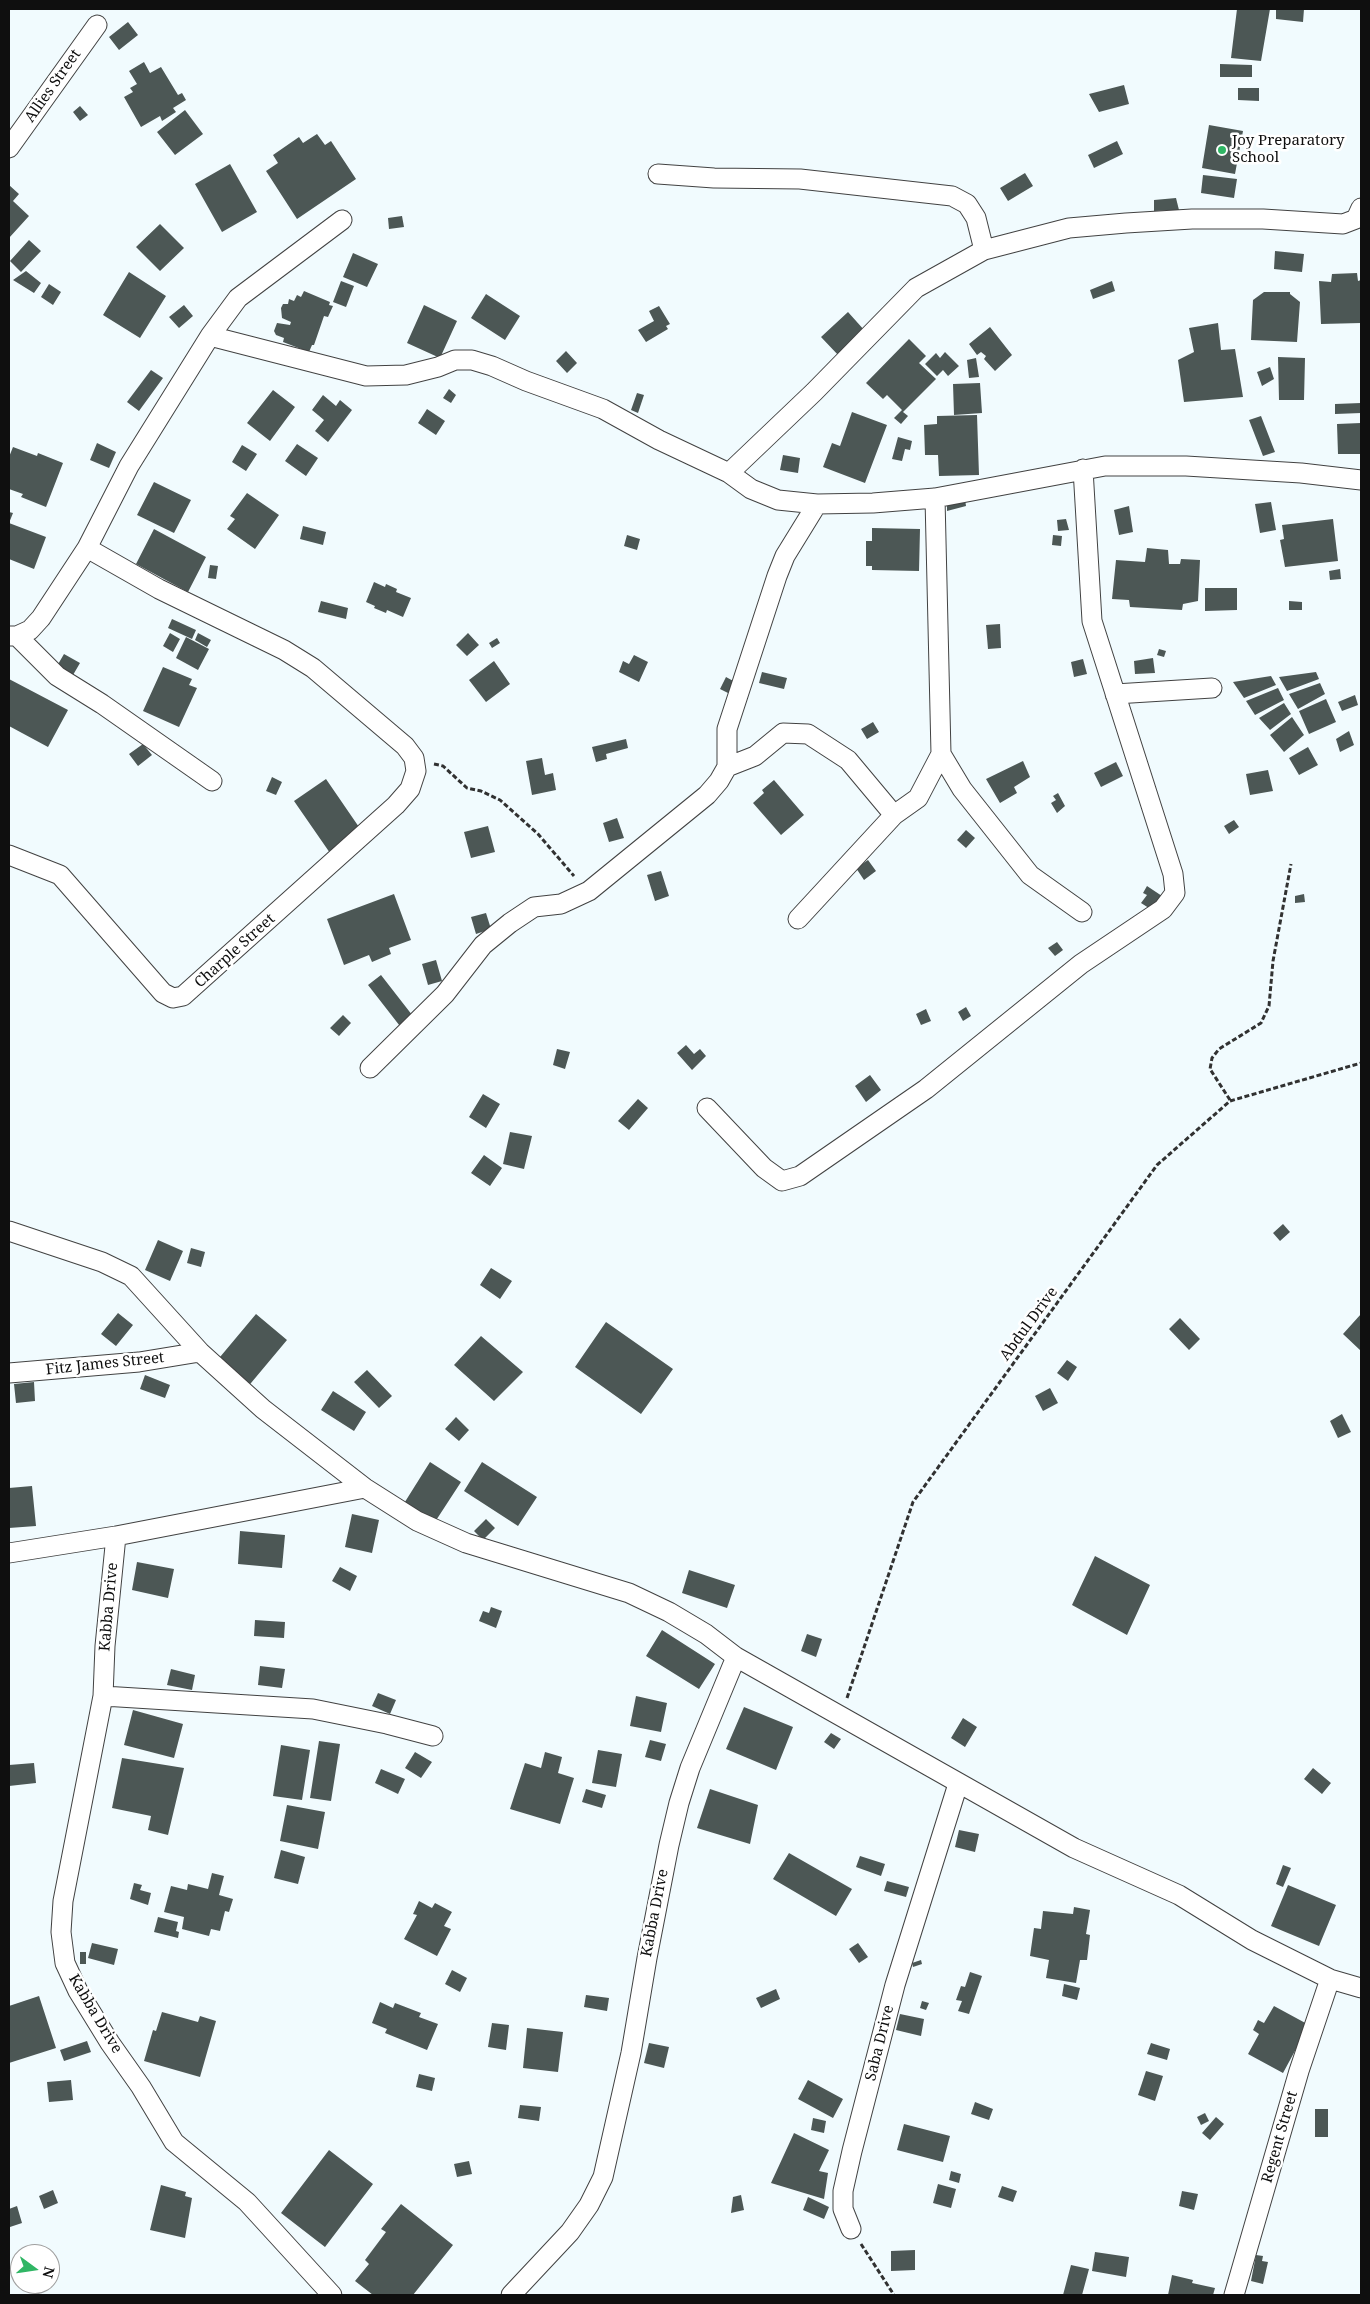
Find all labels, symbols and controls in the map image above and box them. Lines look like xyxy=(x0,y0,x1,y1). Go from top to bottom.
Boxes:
street label: Allies Street xyxy=(21,46,85,126)
place label: Joy Preparatory School xyxy=(1232,132,1345,167)
marker: Joy Preparatory School xyxy=(1216,144,1228,156)
street label: Charple Street xyxy=(191,910,279,992)
street label: Abdul Drive xyxy=(996,1284,1062,1364)
street label: Fitz James Street xyxy=(45,1349,165,1379)
street label: Kabba Drive xyxy=(96,1562,122,1652)
street label: Kabba Drive xyxy=(638,1868,672,1958)
street label: Kabba Drive xyxy=(64,1971,126,2057)
street label: Saba Drive xyxy=(862,2003,898,2083)
street label: Regent Street xyxy=(1258,2089,1302,2185)
north arrow xyxy=(10,2244,60,2294)
text: N xyxy=(39,2265,60,2280)

